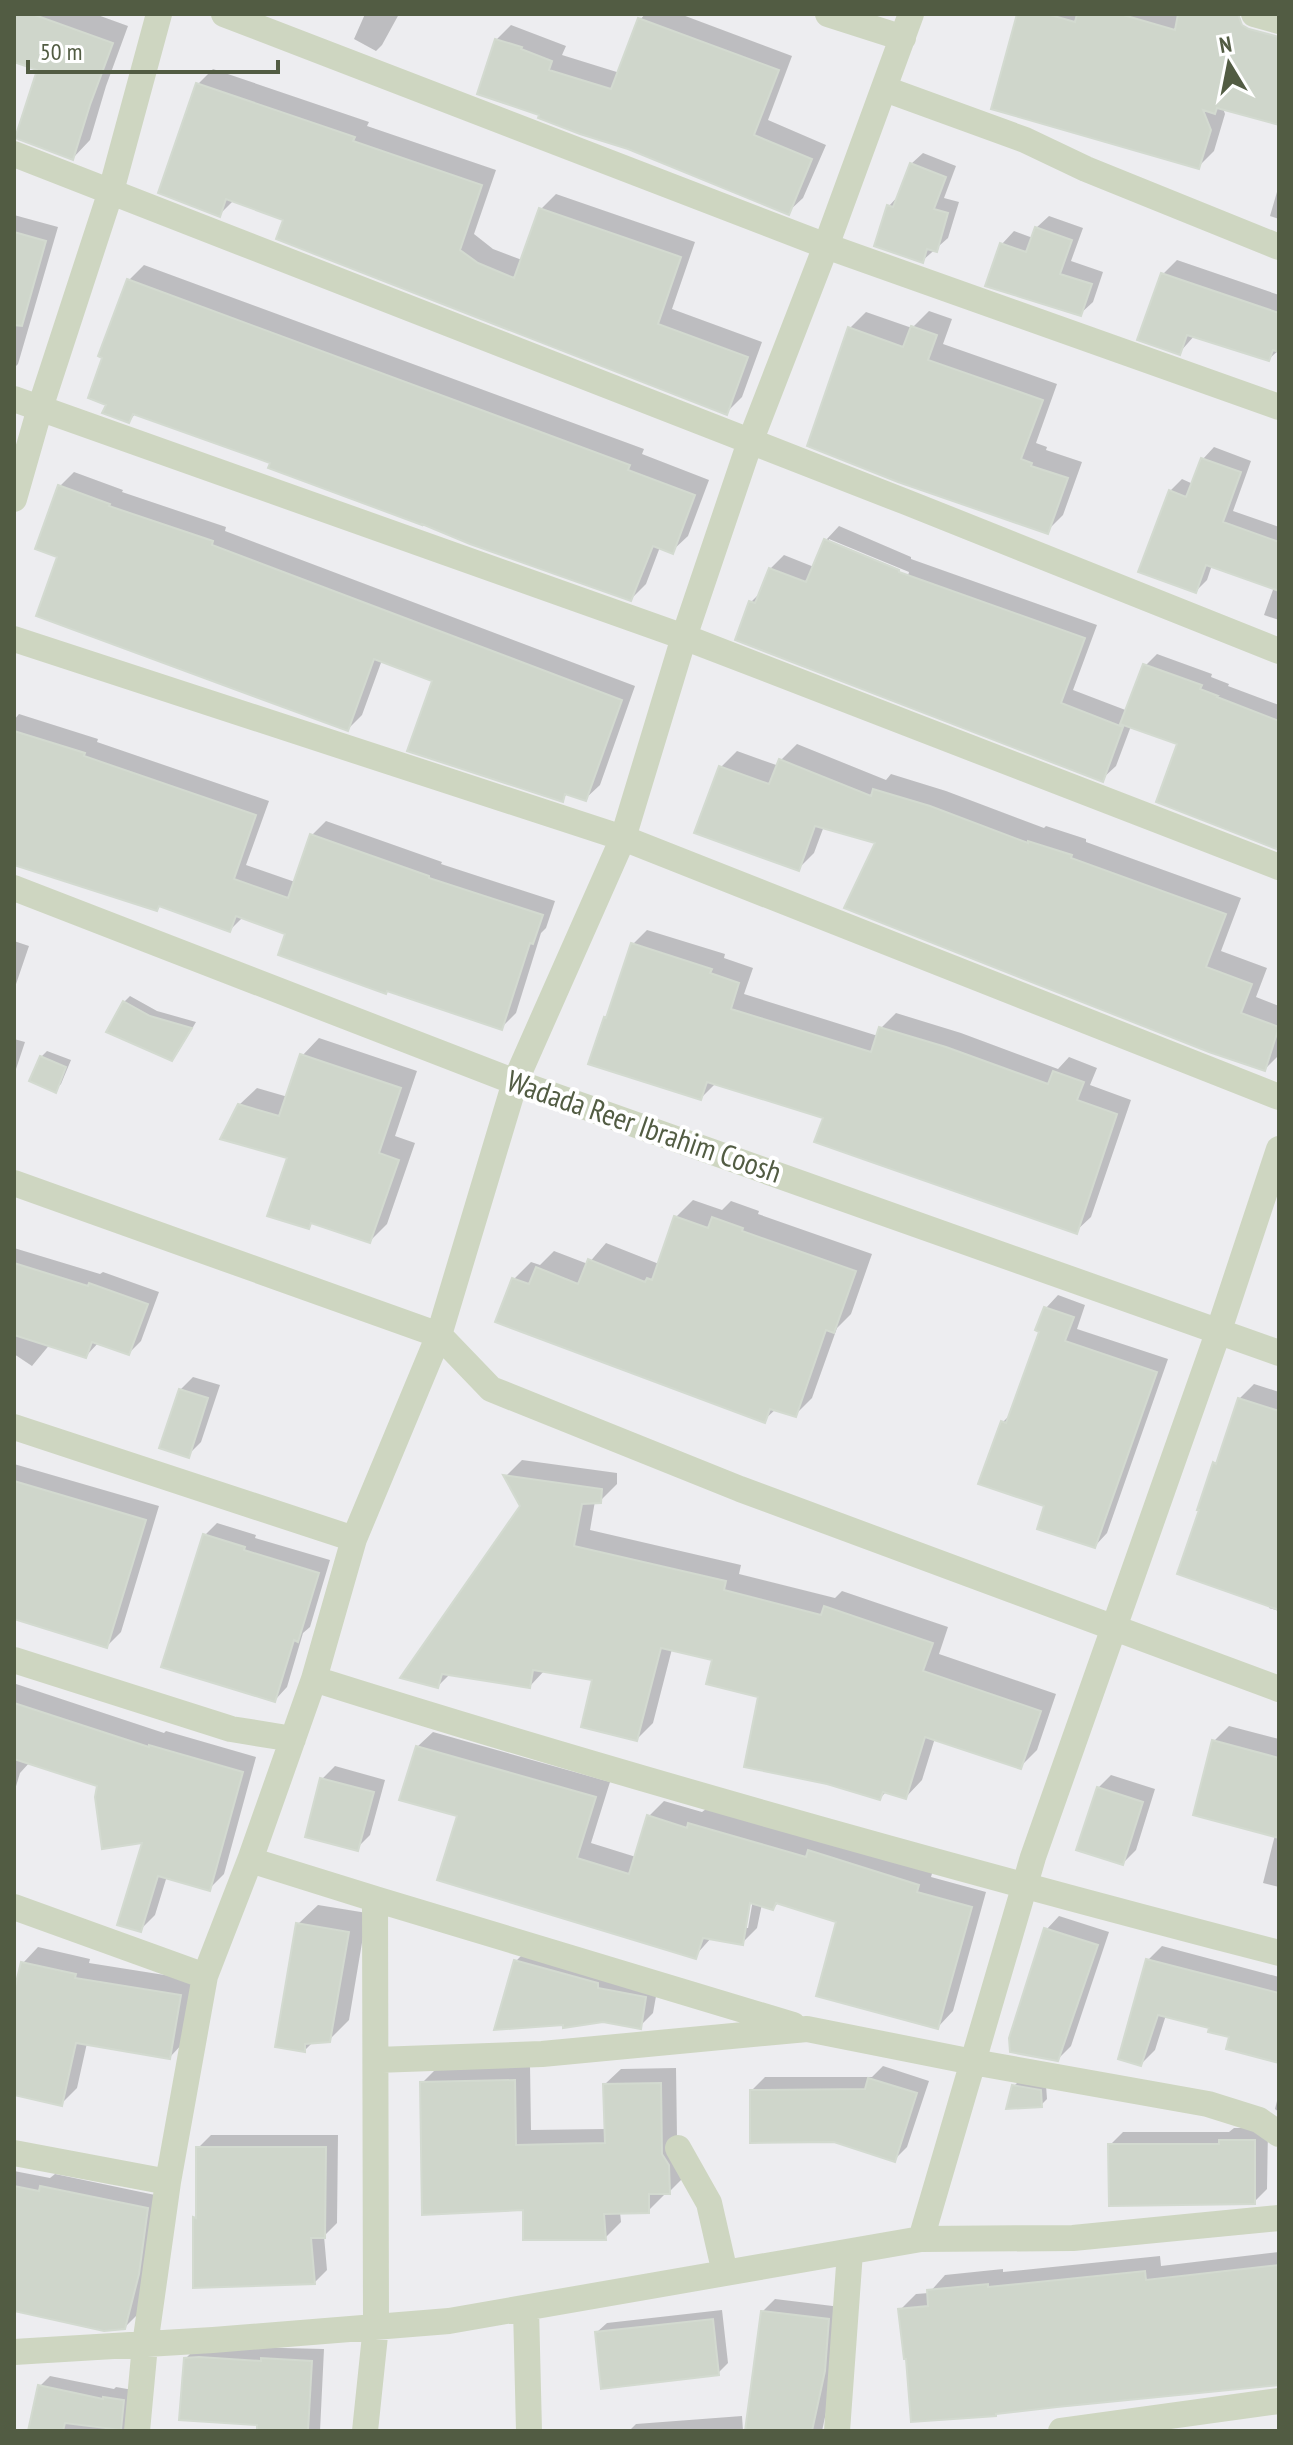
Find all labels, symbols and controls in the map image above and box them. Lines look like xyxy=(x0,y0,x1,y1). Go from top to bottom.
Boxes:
scale bar xyxy=(28,24,278,74)
north arrow xyxy=(1189,24,1269,104)
text: N xyxy=(1217,29,1234,59)
text: 50 m xyxy=(40,36,82,67)
street label: Wadada Reer Ibrahim Coosh xyxy=(502,1060,787,1191)

